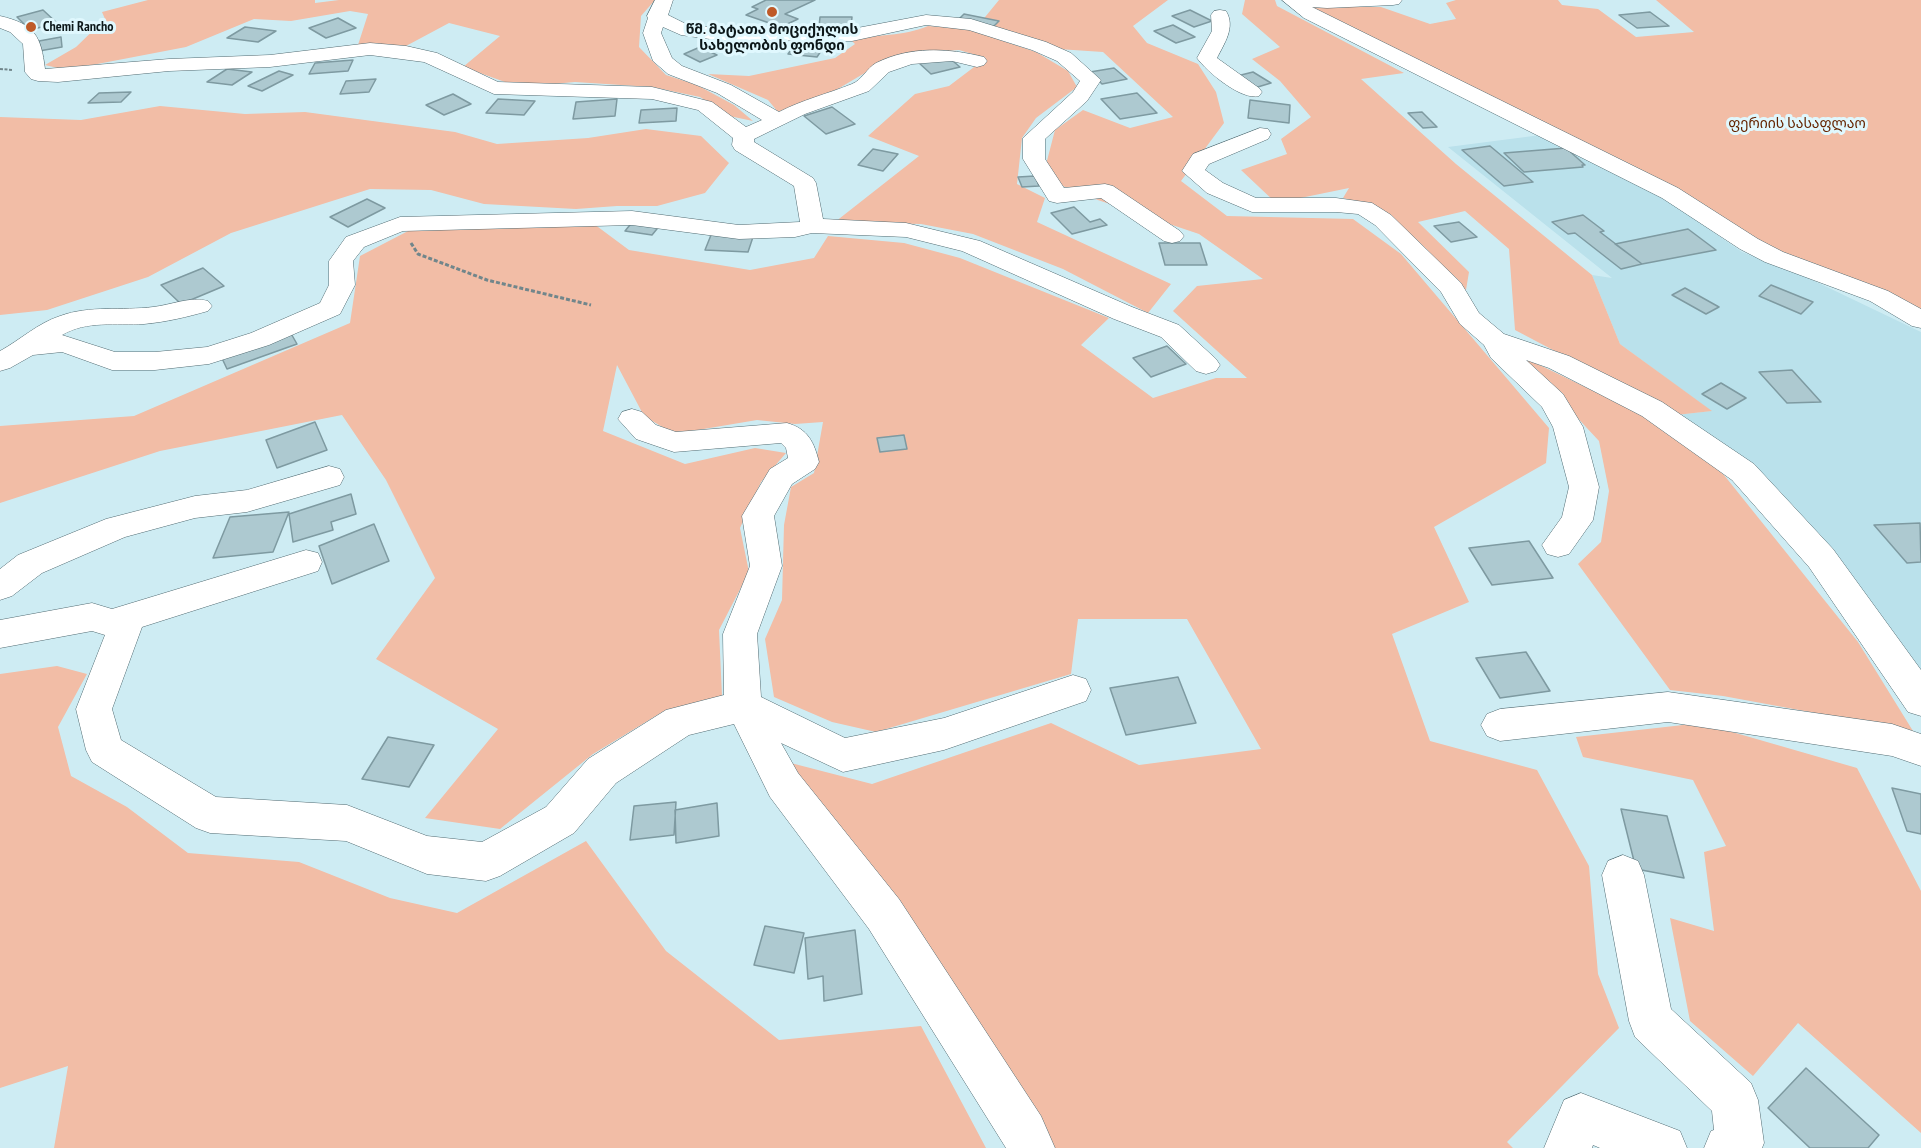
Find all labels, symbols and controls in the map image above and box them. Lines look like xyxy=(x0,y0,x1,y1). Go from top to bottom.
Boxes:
marker: წმ. მატათა მოციქულის სახელობის ფონდი xyxy=(765,5,779,19)
place label: Chemi Rancho xyxy=(43,19,114,35)
marker: Chemi Rancho xyxy=(24,20,38,34)
place label: წმ. მატათა მოციქულის სახელობის ფონდი xyxy=(686,22,858,54)
park label: ფერიის სასაფლაო xyxy=(1728,116,1866,132)

